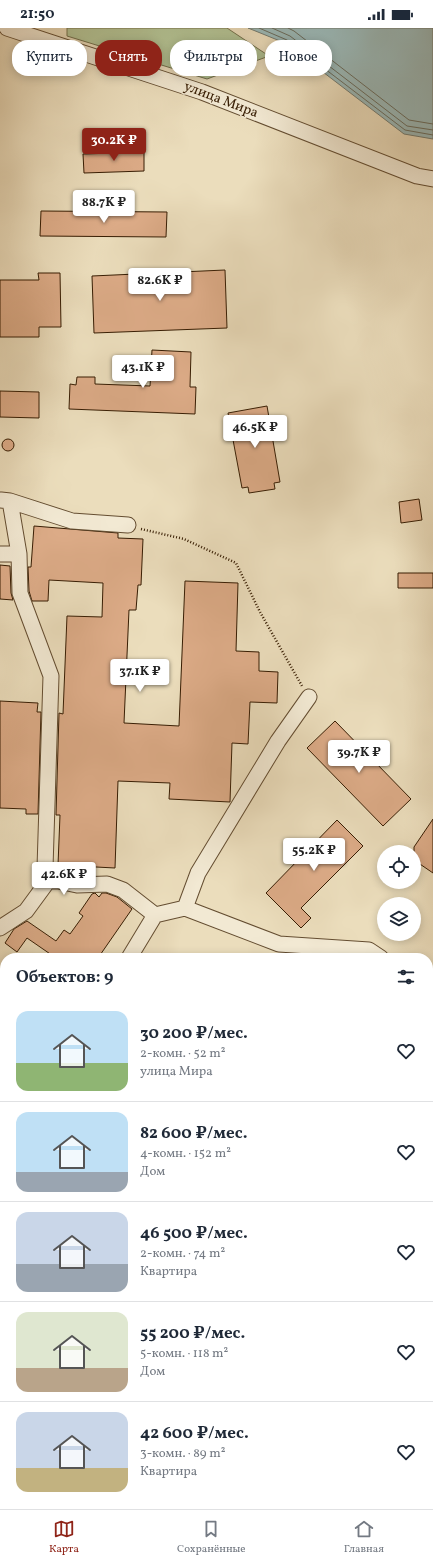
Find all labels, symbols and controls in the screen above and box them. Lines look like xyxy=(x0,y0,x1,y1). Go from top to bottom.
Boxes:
text: 21:50 xyxy=(20,4,54,25)
chip: Купить xyxy=(12,40,87,76)
chip: Снять xyxy=(95,40,162,76)
chip: Фильтры xyxy=(170,40,257,76)
chip: Новое xyxy=(265,40,332,76)
street label: улица Мира xyxy=(181,77,261,123)
pin: 30.2K ₽ xyxy=(77,128,151,162)
text: 30.2K ₽ xyxy=(91,132,137,150)
pin: 88.7K ₽ xyxy=(67,190,141,224)
text: 88.7K ₽ xyxy=(82,194,126,212)
pin: 82.6K ₽ xyxy=(123,268,197,302)
text: 82.6K ₽ xyxy=(137,272,183,290)
pin: 43.1K ₽ xyxy=(106,355,180,389)
text: 43.1K ₽ xyxy=(121,359,165,377)
pin: 46.5K ₽ xyxy=(218,415,292,449)
text: 46.5K ₽ xyxy=(232,419,278,437)
pin: 37.1K ₽ xyxy=(103,659,177,693)
text: 37.1K ₽ xyxy=(119,663,161,681)
pin: 39.7K ₽ xyxy=(322,740,396,774)
text: 39.7K ₽ xyxy=(337,744,381,762)
pin: 55.2K ₽ xyxy=(277,838,351,872)
text: 55.2K ₽ xyxy=(292,842,336,860)
map controls xyxy=(377,845,421,941)
button: locate xyxy=(377,845,421,889)
pin: 42.6K ₽ xyxy=(27,862,101,896)
text: 42.6K ₽ xyxy=(41,866,87,884)
button: layers xyxy=(377,897,421,941)
text: Объектов: 9 xyxy=(16,966,113,989)
icon: filters xyxy=(395,966,417,988)
text: 30 200 ₽/мес. xyxy=(140,1022,248,1045)
icon: home xyxy=(48,1027,96,1075)
icon: heart xyxy=(395,1040,417,1062)
text: 2-комн. · 52 m² xyxy=(140,1045,226,1063)
text: улица Мира xyxy=(140,1063,213,1081)
text: 82 600 ₽/мес. xyxy=(140,1122,248,1145)
icon: home xyxy=(48,1128,96,1176)
icon: heart xyxy=(395,1141,417,1163)
text: 4-комн. · 152 m² xyxy=(140,1145,231,1163)
text: Дом xyxy=(140,1163,165,1181)
text: 46 500 ₽/мес. xyxy=(140,1222,248,1245)
icon: home xyxy=(48,1228,96,1276)
icon: heart xyxy=(395,1241,417,1263)
text: 2-комн. · 74 m² xyxy=(140,1245,225,1263)
text: Квартира xyxy=(140,1263,197,1281)
text: 55 200 ₽/мес. xyxy=(140,1322,245,1345)
icon: home xyxy=(48,1328,96,1376)
icon: heart xyxy=(395,1341,417,1363)
text: 5-комн. · 118 m² xyxy=(140,1345,228,1363)
text: Дом xyxy=(140,1363,165,1381)
text: 42 600 ₽/мес. xyxy=(140,1422,249,1445)
icon: home xyxy=(48,1428,96,1476)
icon: heart xyxy=(395,1441,417,1463)
text: 3-комн. · 89 m² xyxy=(140,1445,225,1463)
text: Квартира xyxy=(140,1463,197,1481)
tab: Карта xyxy=(49,1518,79,1557)
tab: Сохранённые xyxy=(177,1518,246,1557)
tab: Главная xyxy=(344,1518,384,1557)

